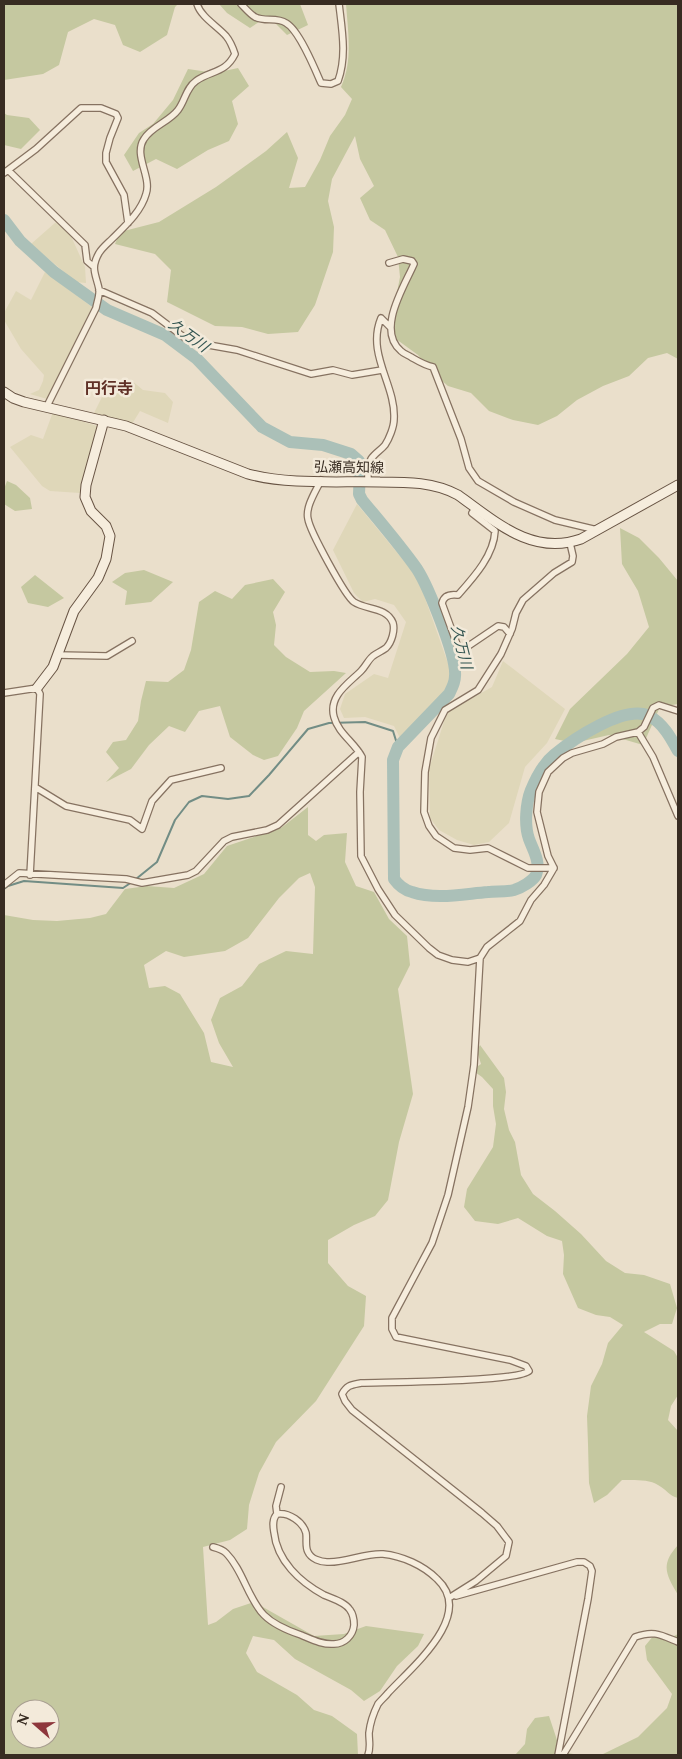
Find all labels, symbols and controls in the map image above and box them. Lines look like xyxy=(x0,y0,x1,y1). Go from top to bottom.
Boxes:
water label: 久万川 xyxy=(165,314,214,357)
district label: 円行寺 xyxy=(85,378,133,398)
street label: 弘瀬高知線 xyxy=(314,457,384,477)
water label: 久万川 xyxy=(447,623,477,673)
north arrow xyxy=(10,1699,60,1749)
text: N xyxy=(12,1711,33,1728)

